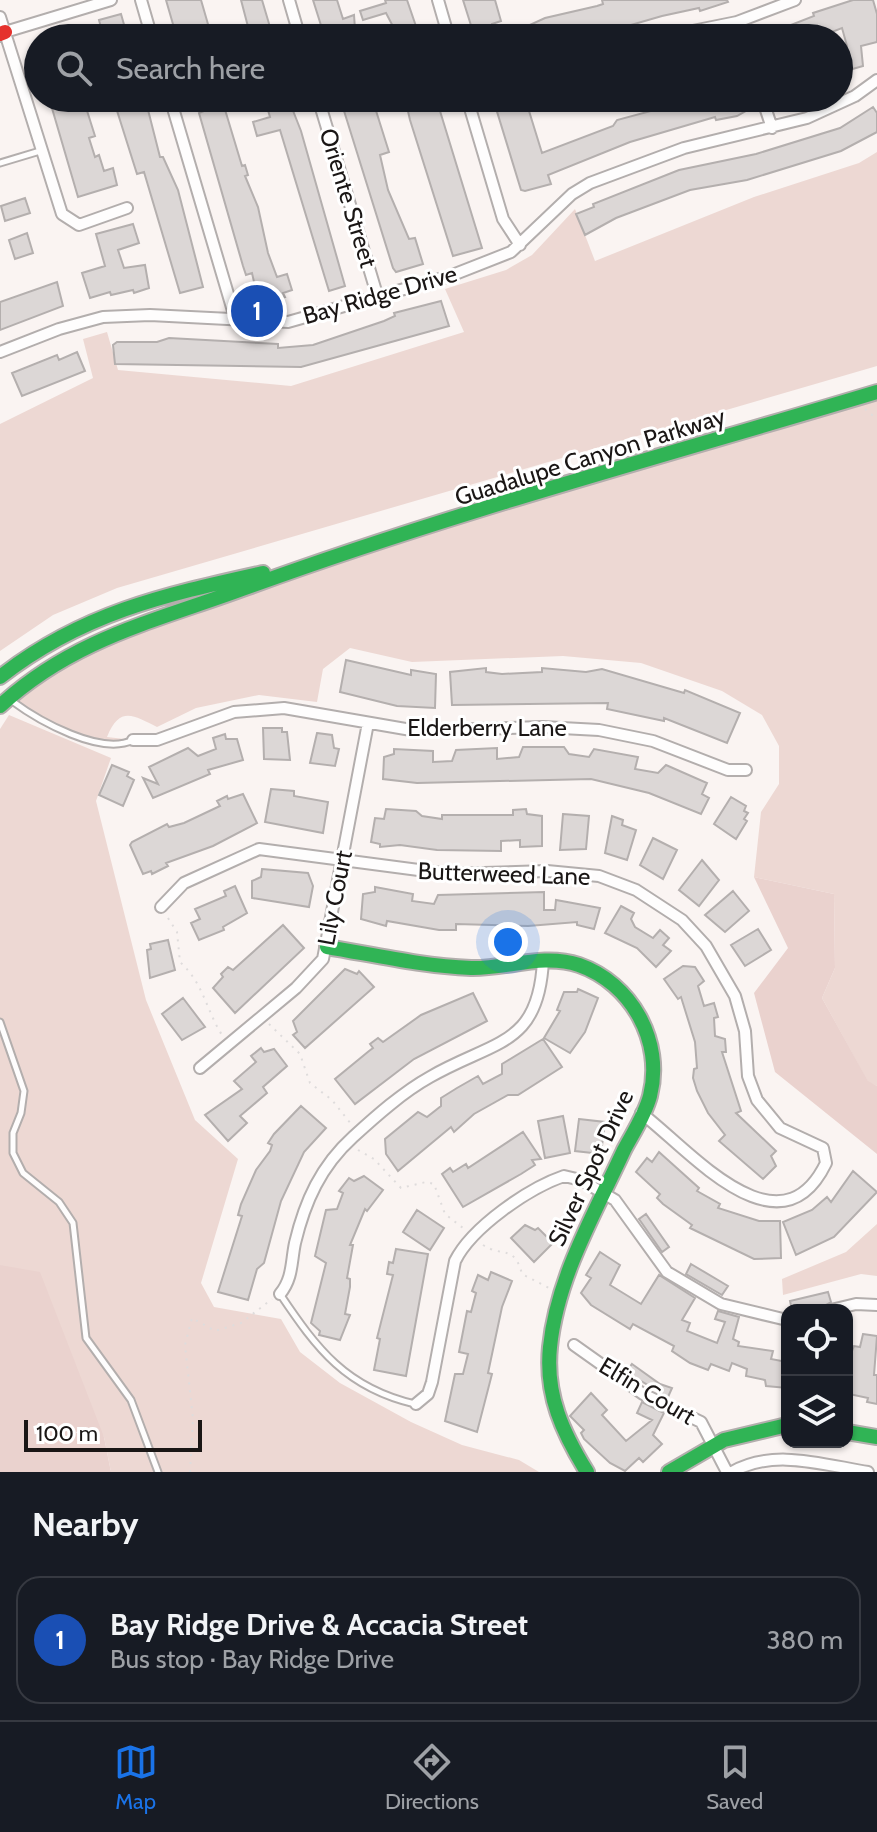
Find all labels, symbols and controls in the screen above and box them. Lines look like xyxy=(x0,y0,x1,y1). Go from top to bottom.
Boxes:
search box xyxy=(24,24,853,112)
icon: search xyxy=(52,46,96,90)
text: Search here xyxy=(116,50,265,87)
street label: Oriente Street xyxy=(314,125,383,271)
street label: Bay Ridge Drive xyxy=(299,259,460,330)
pin: 1 xyxy=(231,281,283,341)
street label: Guadalupe Canyon Parkway xyxy=(451,402,729,511)
street label: Elderberry Lane xyxy=(407,713,567,742)
street label: Lily Court xyxy=(311,848,358,948)
street label: Butterweed Lane xyxy=(417,856,591,891)
your location xyxy=(488,922,528,962)
street label: Silver Spot Drive xyxy=(542,1085,639,1250)
map controls xyxy=(781,1304,853,1448)
button: locate xyxy=(781,1304,853,1376)
street label: Elfin Court xyxy=(594,1351,700,1430)
button: layers xyxy=(781,1376,853,1448)
scale bar xyxy=(24,1416,202,1452)
text: 100 m xyxy=(36,1420,98,1447)
text: Nearby xyxy=(32,1503,139,1545)
text: Bay Ridge Drive & Accacia Street xyxy=(110,1606,528,1643)
text: 1 xyxy=(55,1624,65,1656)
text: 380 m xyxy=(766,1624,843,1656)
text: Bus stop · Bay Ridge Drive xyxy=(110,1643,394,1675)
tab: Map xyxy=(114,1740,158,1815)
tab: Directions xyxy=(385,1740,479,1815)
tab: Saved xyxy=(706,1740,763,1815)

